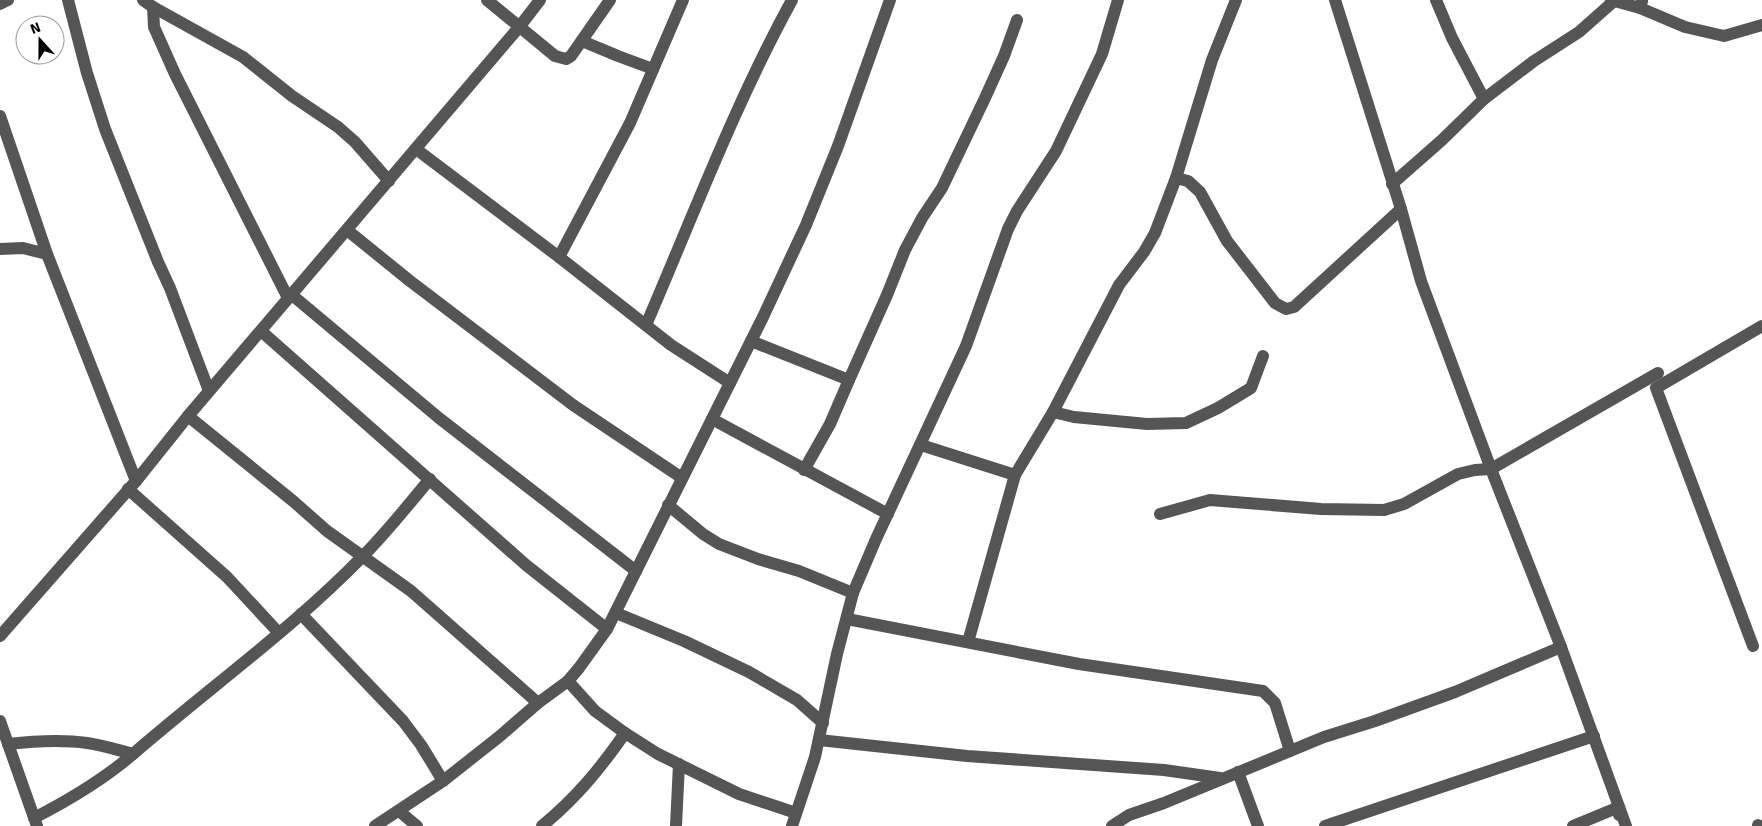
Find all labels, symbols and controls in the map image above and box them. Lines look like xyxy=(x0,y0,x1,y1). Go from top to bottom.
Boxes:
north arrow xyxy=(15,15,65,65)
text: N xyxy=(28,19,43,38)

